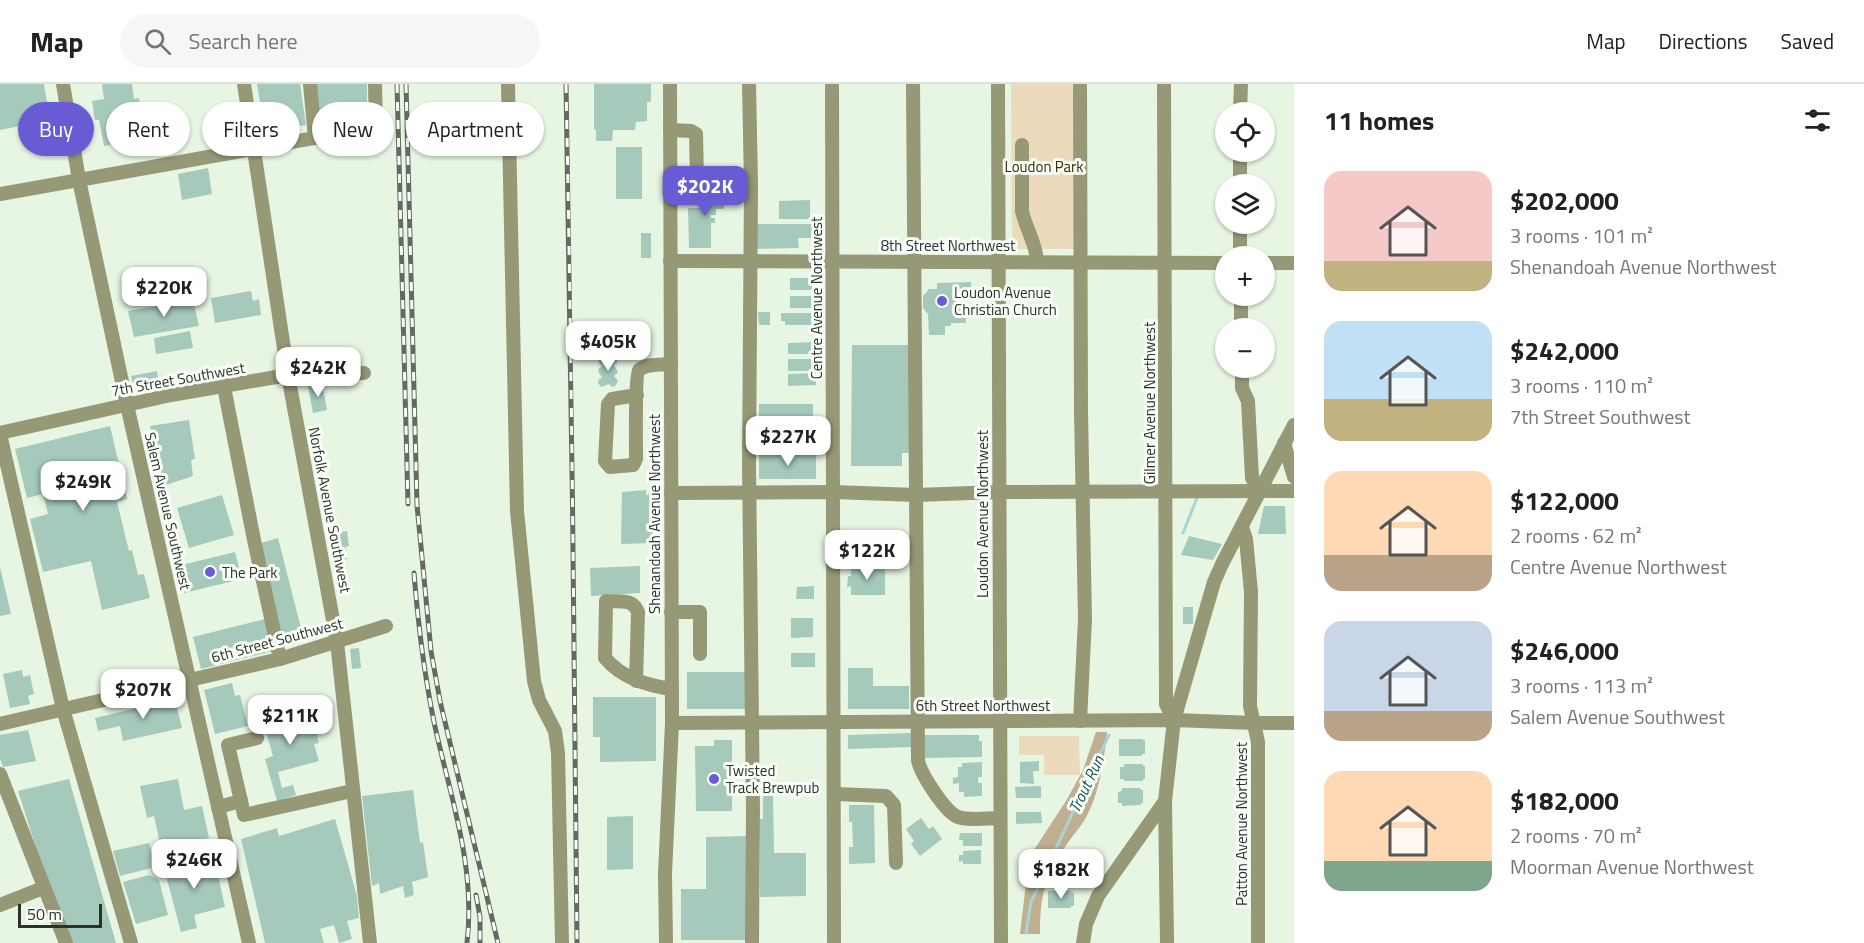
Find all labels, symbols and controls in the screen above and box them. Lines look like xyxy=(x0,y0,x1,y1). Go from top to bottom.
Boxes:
search box xyxy=(120,14,540,68)
text: Map xyxy=(30,20,84,63)
text: Search here xyxy=(189,24,298,58)
icon: search xyxy=(141,25,174,58)
text: Map xyxy=(1586,25,1626,57)
text: Directions xyxy=(1659,25,1748,57)
text: Saved xyxy=(1781,25,1834,57)
text: 11 homes xyxy=(1324,101,1434,140)
chip: Buy xyxy=(18,102,94,156)
chip: Rent xyxy=(106,102,190,156)
chip: Filters xyxy=(202,102,300,156)
chip: New xyxy=(312,102,394,156)
chip: Apartment xyxy=(406,102,544,156)
map controls xyxy=(1215,102,1275,378)
button: locate xyxy=(1215,102,1275,162)
icon: filters xyxy=(1801,104,1834,137)
park label: Loudon Park xyxy=(1005,155,1083,178)
pin: $202K xyxy=(663,166,747,217)
text: $202K xyxy=(677,170,733,201)
button: layers xyxy=(1215,174,1275,234)
text: $202,000 xyxy=(1510,181,1619,220)
icon: home xyxy=(1372,195,1444,267)
street label: Centre Avenue Northwest xyxy=(805,216,828,379)
text: 3 rooms · 101 m² xyxy=(1510,220,1653,251)
street label: 8th Street Northwest xyxy=(881,234,1016,257)
button: + xyxy=(1215,246,1275,306)
text: Shenandoah Avenue Northwest xyxy=(1510,251,1777,282)
pin: $220K xyxy=(122,267,206,318)
text: $220K xyxy=(136,271,192,302)
place label: Loudon Avenue Christian Church xyxy=(954,281,1057,321)
marker: Loudon Avenue Christian Church xyxy=(935,294,949,308)
button: − xyxy=(1215,318,1275,378)
pin: $405K xyxy=(566,321,650,372)
street label: Gilmer Avenue Northwest xyxy=(1138,321,1161,484)
text: $405K xyxy=(580,325,636,356)
text: $242,000 xyxy=(1510,331,1619,370)
icon: home xyxy=(1372,345,1444,417)
pin: $242K xyxy=(276,347,360,398)
text: $242K xyxy=(290,351,346,382)
street label: 7th Street Southwest xyxy=(109,356,247,402)
text: 3 rooms · 110 m² xyxy=(1510,370,1653,401)
text: 7th Street Southwest xyxy=(1510,401,1691,432)
street label: Shenandoah Avenue Northwest xyxy=(643,413,666,614)
pin: $227K xyxy=(746,416,830,467)
text: $227K xyxy=(760,420,816,451)
street label: Norfolk Avenue Southwest xyxy=(303,425,358,596)
street label: Loudon Avenue Northwest xyxy=(971,429,994,598)
street label: Salem Avenue Southwest xyxy=(139,430,197,593)
pin: $249K xyxy=(41,461,125,512)
text: $249K xyxy=(55,465,111,496)
text: $122,000 xyxy=(1510,481,1619,520)
icon: home xyxy=(1372,495,1444,567)
text: 2 rooms · 62 m² xyxy=(1510,520,1642,551)
pin: $122K xyxy=(825,530,909,581)
text: $122K xyxy=(839,534,895,565)
text: Centre Avenue Northwest xyxy=(1510,551,1727,582)
place label: The Park xyxy=(222,561,278,584)
marker: The Park xyxy=(203,565,217,579)
street label: 6th Street Southwest xyxy=(209,611,346,669)
text: $246,000 xyxy=(1510,631,1619,670)
icon: home xyxy=(1372,645,1444,717)
pin: $207K xyxy=(101,669,185,720)
text: 3 rooms · 113 m² xyxy=(1510,670,1653,701)
text: $207K xyxy=(115,673,171,704)
street label: 6th Street Northwest xyxy=(916,694,1051,717)
pin: $211K xyxy=(248,695,332,746)
text: $211K xyxy=(262,699,318,730)
text: Salem Avenue Southwest xyxy=(1510,701,1725,732)
street label: Patton Avenue Northwest xyxy=(1230,741,1253,906)
water label: Trout Run xyxy=(1062,750,1110,817)
place label: Twisted Track Brewpub xyxy=(726,759,819,799)
marker: Twisted Track Brewpub xyxy=(707,772,721,786)
text: $182,000 xyxy=(1510,781,1619,820)
icon: home xyxy=(1372,795,1444,867)
text: 2 rooms · 70 m² xyxy=(1510,820,1642,851)
pin: $246K xyxy=(152,839,236,890)
text: $246K xyxy=(166,843,222,874)
pin: $182K xyxy=(1019,849,1103,900)
text: Moorman Avenue Northwest xyxy=(1510,851,1754,882)
text: $182K xyxy=(1033,853,1089,884)
scale bar xyxy=(18,901,102,928)
text: 50 m xyxy=(27,902,62,926)

